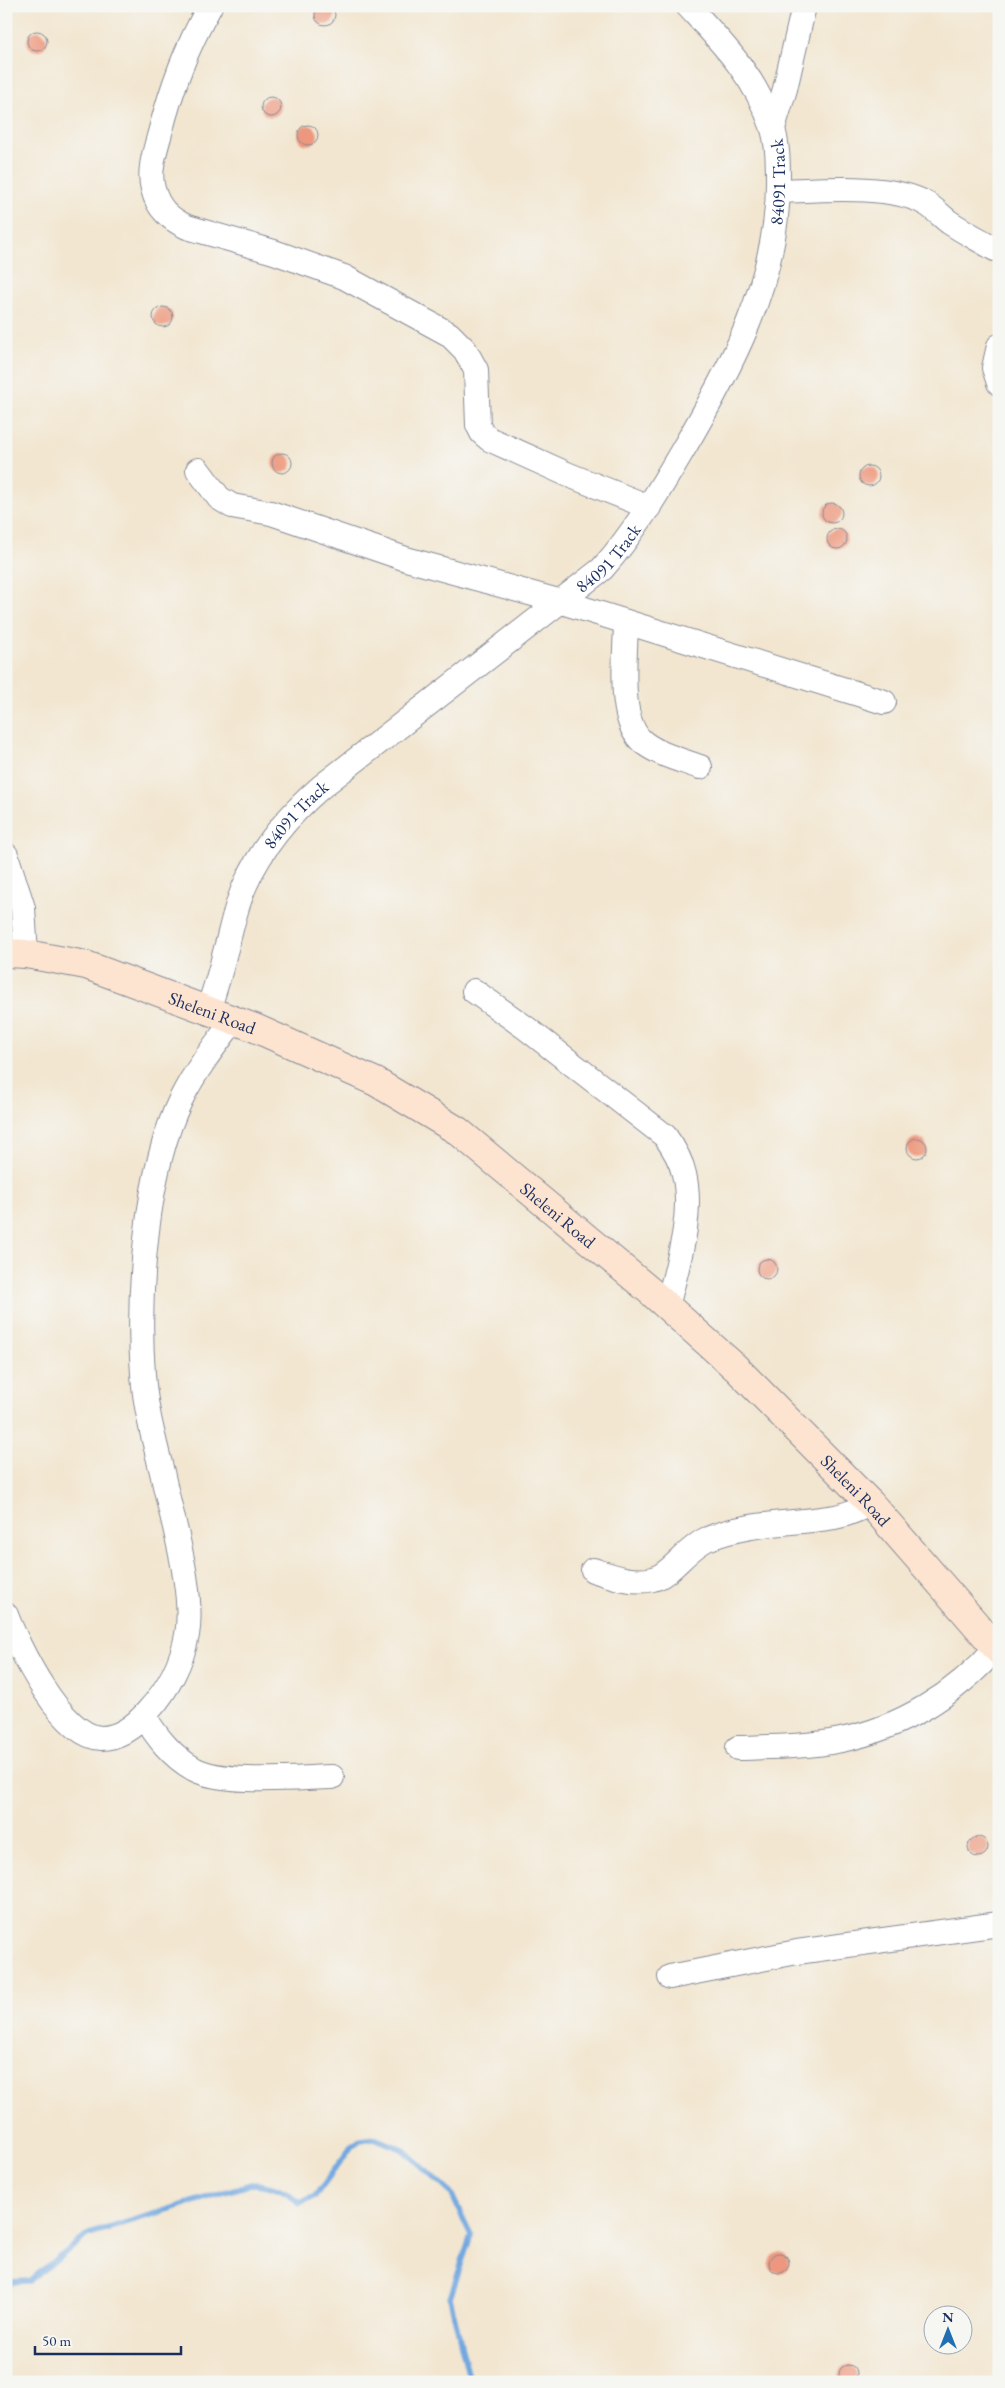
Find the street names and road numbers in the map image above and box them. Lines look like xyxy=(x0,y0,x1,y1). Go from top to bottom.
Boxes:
street label: 84091 Track xyxy=(764,137,790,226)
street label: 84091 Track xyxy=(570,519,646,597)
street label: 84091 Track xyxy=(257,774,333,853)
street label: Sheleni Road xyxy=(166,985,260,1039)
street label: Sheleni Road xyxy=(516,1177,601,1253)
street label: Sheleni Road xyxy=(816,1449,897,1531)

